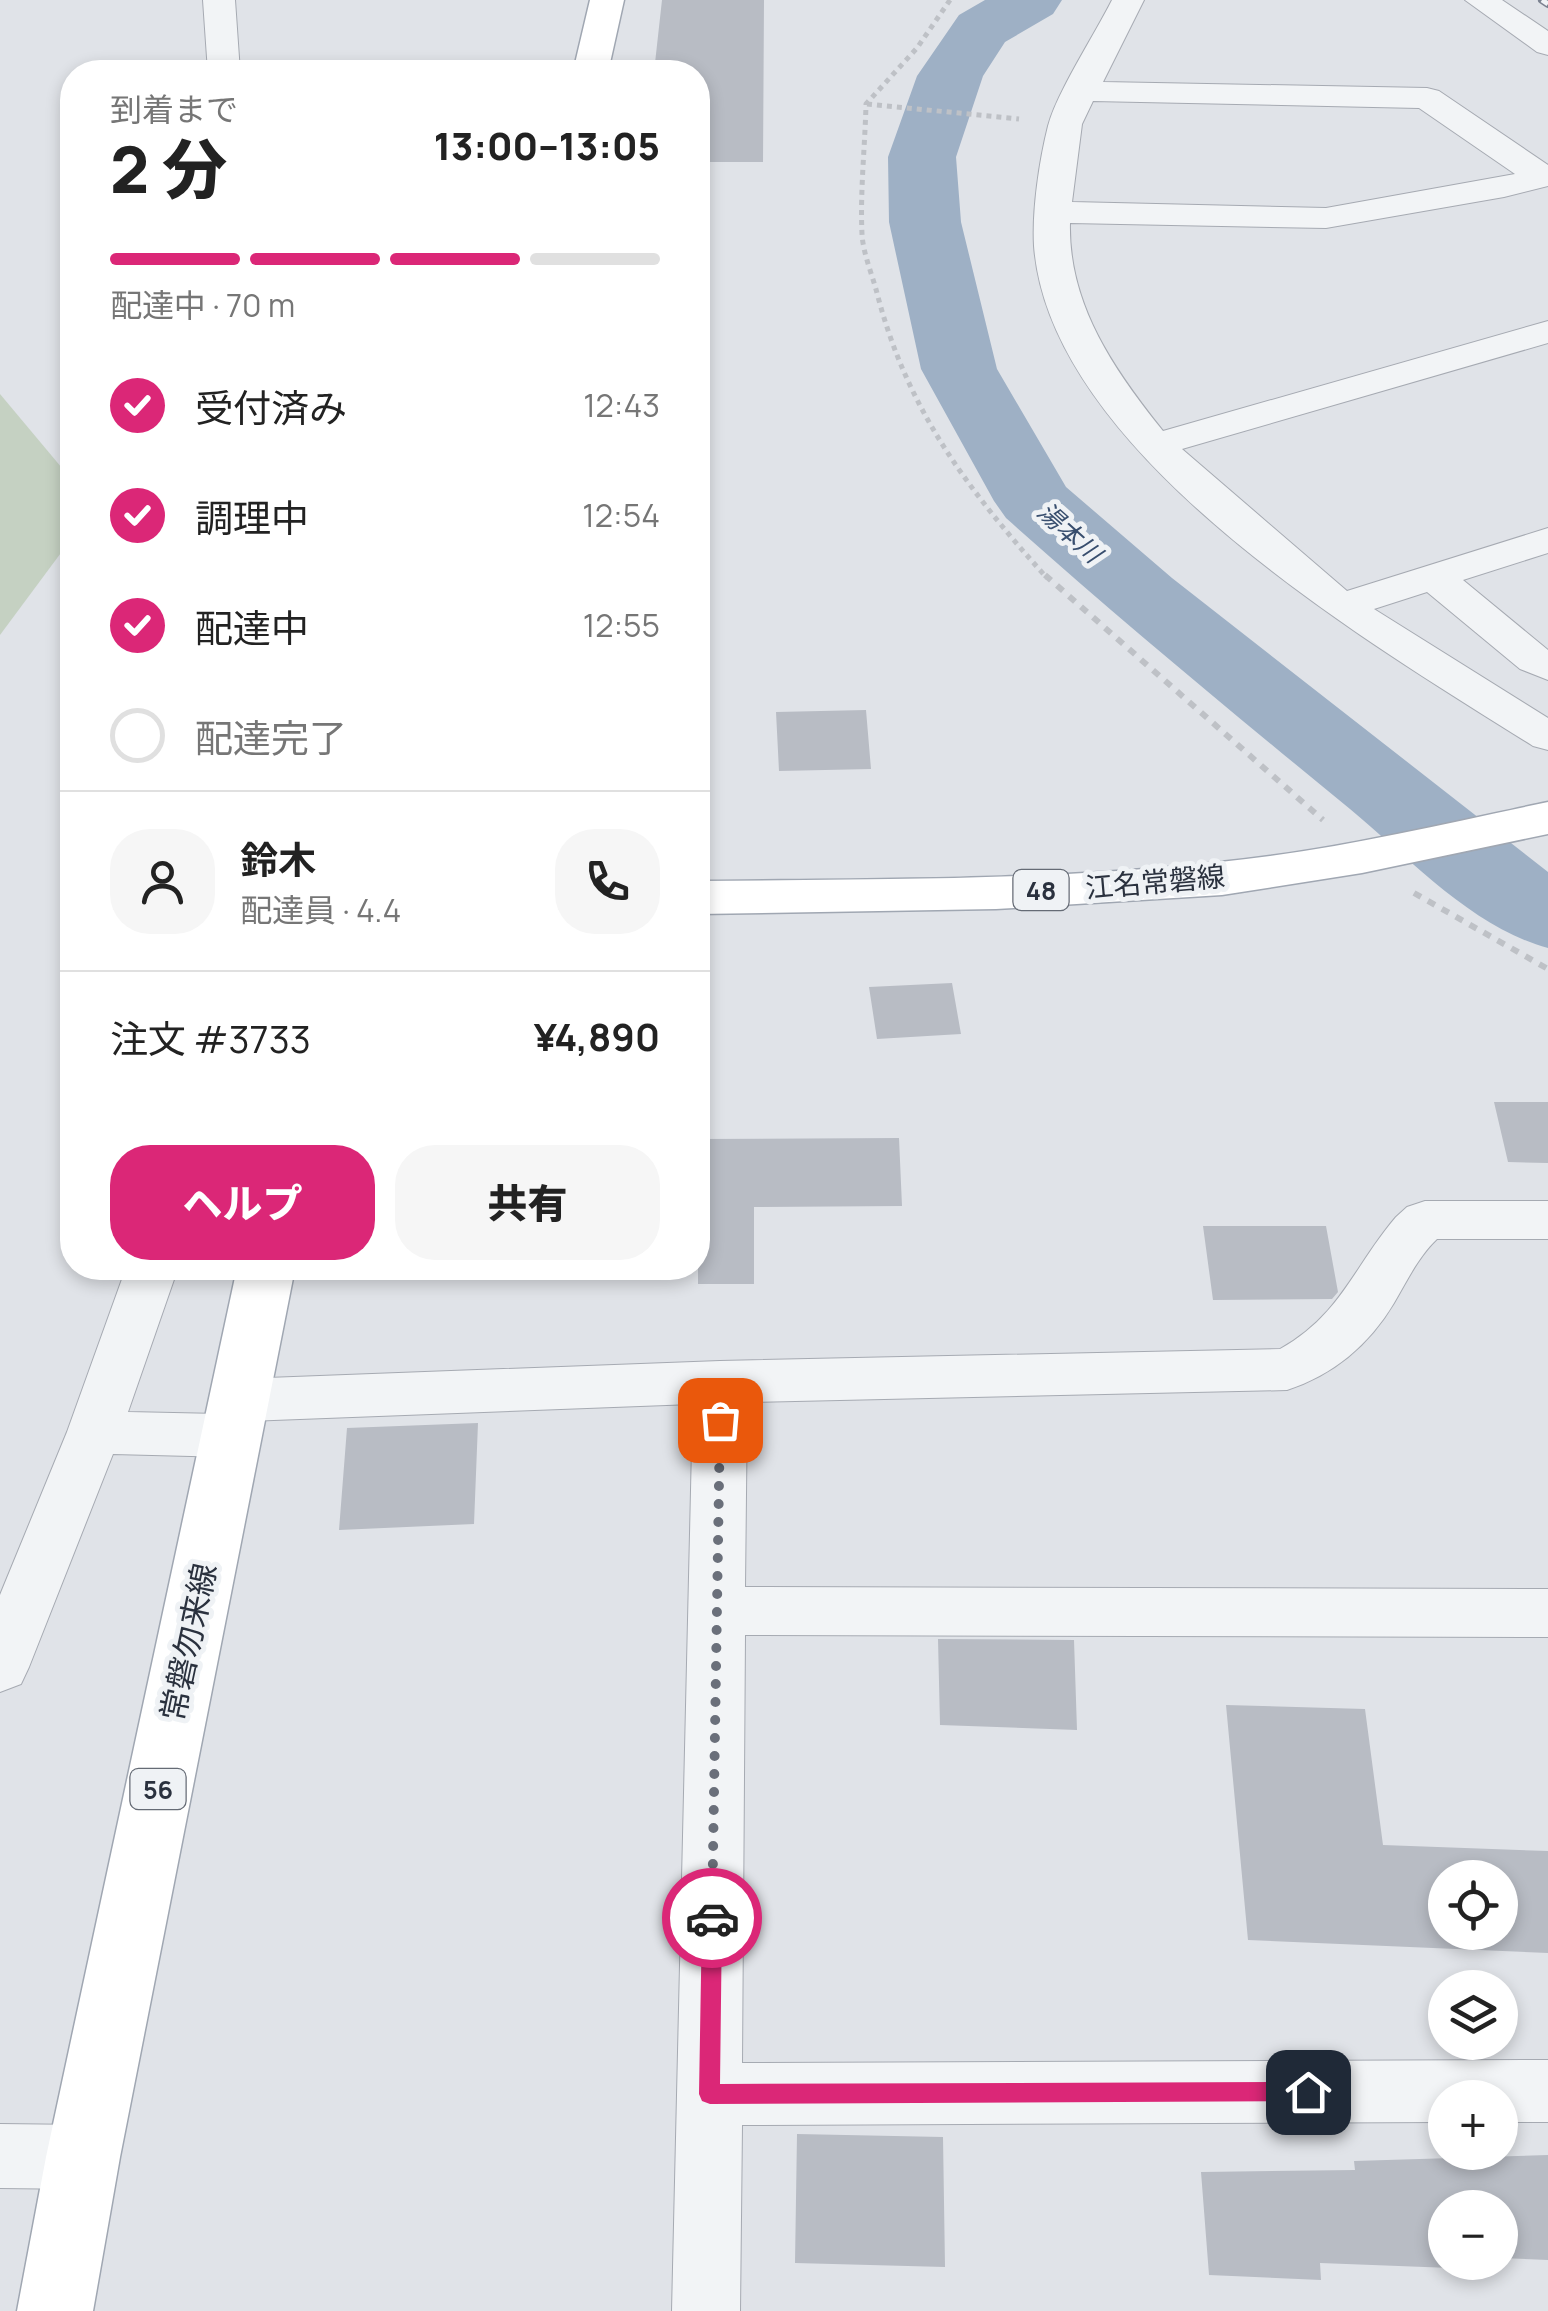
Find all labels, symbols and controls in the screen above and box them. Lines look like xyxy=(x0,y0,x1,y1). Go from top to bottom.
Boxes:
text: 到着まで xyxy=(110,87,238,131)
text: 13:00–13:05 xyxy=(434,119,660,171)
text: 2 分 xyxy=(110,124,227,213)
text: 配達中 · 70 m xyxy=(110,283,295,327)
icon: check xyxy=(110,378,165,433)
text: 受付済み xyxy=(195,381,347,433)
text: 12:43 xyxy=(583,383,660,427)
icon: check xyxy=(110,488,165,543)
text: 調理中 xyxy=(195,491,309,543)
text: 12:54 xyxy=(582,493,660,537)
water label: 湯本川 xyxy=(1030,494,1112,572)
icon: check xyxy=(110,598,165,653)
text: 配達中 xyxy=(195,601,309,653)
text: 12:55 xyxy=(583,603,660,647)
text: 配達完了 xyxy=(195,711,347,763)
button: person xyxy=(110,829,215,934)
button: phone xyxy=(555,829,660,934)
text: 鈴木 xyxy=(240,833,316,885)
street label: 江名常磐線 xyxy=(1084,856,1226,906)
road number: 48 xyxy=(1014,870,1068,910)
text: 配達員 · 4.4 xyxy=(240,888,401,932)
text: ¥4,890 xyxy=(534,1010,660,1062)
text: 注文 #3733 xyxy=(110,1012,311,1064)
button: ヘルプ xyxy=(110,1145,375,1260)
button: 共有 xyxy=(395,1145,660,1260)
pin xyxy=(678,1378,763,1463)
icon: bag xyxy=(693,1393,748,1448)
street label: 常磐勿来線 xyxy=(150,1559,226,1725)
road number: 56 xyxy=(130,1769,186,1809)
map controls xyxy=(1428,1860,1518,2280)
button: locate xyxy=(1428,1860,1518,1950)
courier xyxy=(662,1868,762,1968)
icon: car xyxy=(685,1891,740,1946)
button: layers xyxy=(1428,1970,1518,2060)
pin xyxy=(1266,2050,1351,2135)
icon: home xyxy=(1281,2065,1336,2120)
button: + xyxy=(1428,2080,1518,2170)
button: − xyxy=(1428,2190,1518,2280)

